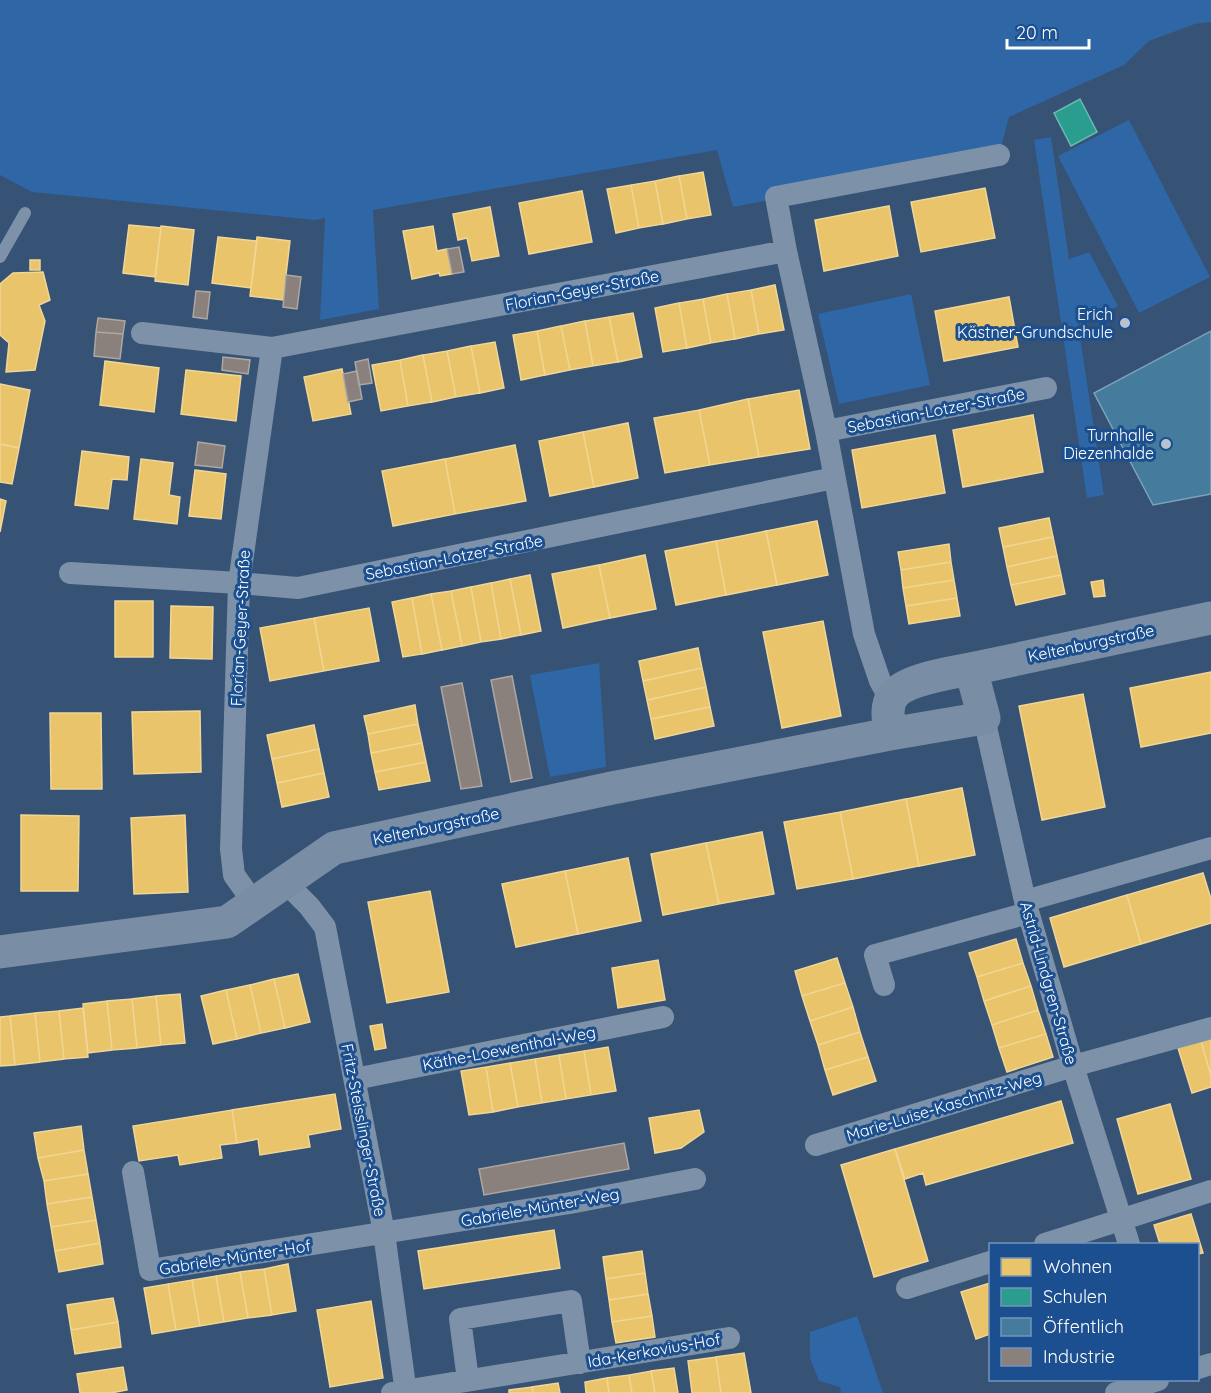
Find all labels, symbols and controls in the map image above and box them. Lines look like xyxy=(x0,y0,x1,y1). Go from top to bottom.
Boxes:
scale bar xyxy=(1007,12,1090,50)
text: 20 m xyxy=(1016,21,1058,44)
street label: Florian-Geyer-Straße xyxy=(503,265,661,315)
place label: Erich Kästner-Grundschule xyxy=(957,304,1113,342)
marker: Erich Kästner-Grundschule xyxy=(1118,316,1132,330)
street label: Sebastian-Lotzer-Straße xyxy=(846,383,1026,437)
place label: Turnhalle Diezenhalde xyxy=(1063,425,1154,463)
marker: Turnhalle Diezenhalde xyxy=(1159,437,1173,451)
street label: Sebastian-Lotzer-Straße xyxy=(364,530,544,584)
street label: Florian-Geyer-Straße xyxy=(226,549,254,707)
street label: Keltenburgstraße xyxy=(1026,620,1156,666)
street label: Keltenburgstraße xyxy=(371,803,501,849)
street label: Astrid-Lindgren-Straße xyxy=(1016,899,1082,1067)
street label: Käthe-Loewenthal-Weg xyxy=(421,1021,597,1075)
street label: Fritz-Steisslinger-Straße xyxy=(337,1042,391,1218)
street label: Marie-Luise-Kaschnitz-Weg xyxy=(844,1067,1044,1145)
street label: Gabriele-Münter-Weg xyxy=(459,1183,621,1231)
street label: Gabriele-Münter-Hof xyxy=(158,1235,313,1279)
legend xyxy=(989,1243,1199,1381)
text: Wohnen xyxy=(1043,1255,1112,1278)
text: Schulen xyxy=(1043,1285,1107,1308)
text: Öffentlich xyxy=(1043,1315,1124,1338)
street label: Ida-Kerkovius-Hof xyxy=(586,1328,722,1372)
text: Industrie xyxy=(1043,1345,1115,1368)

